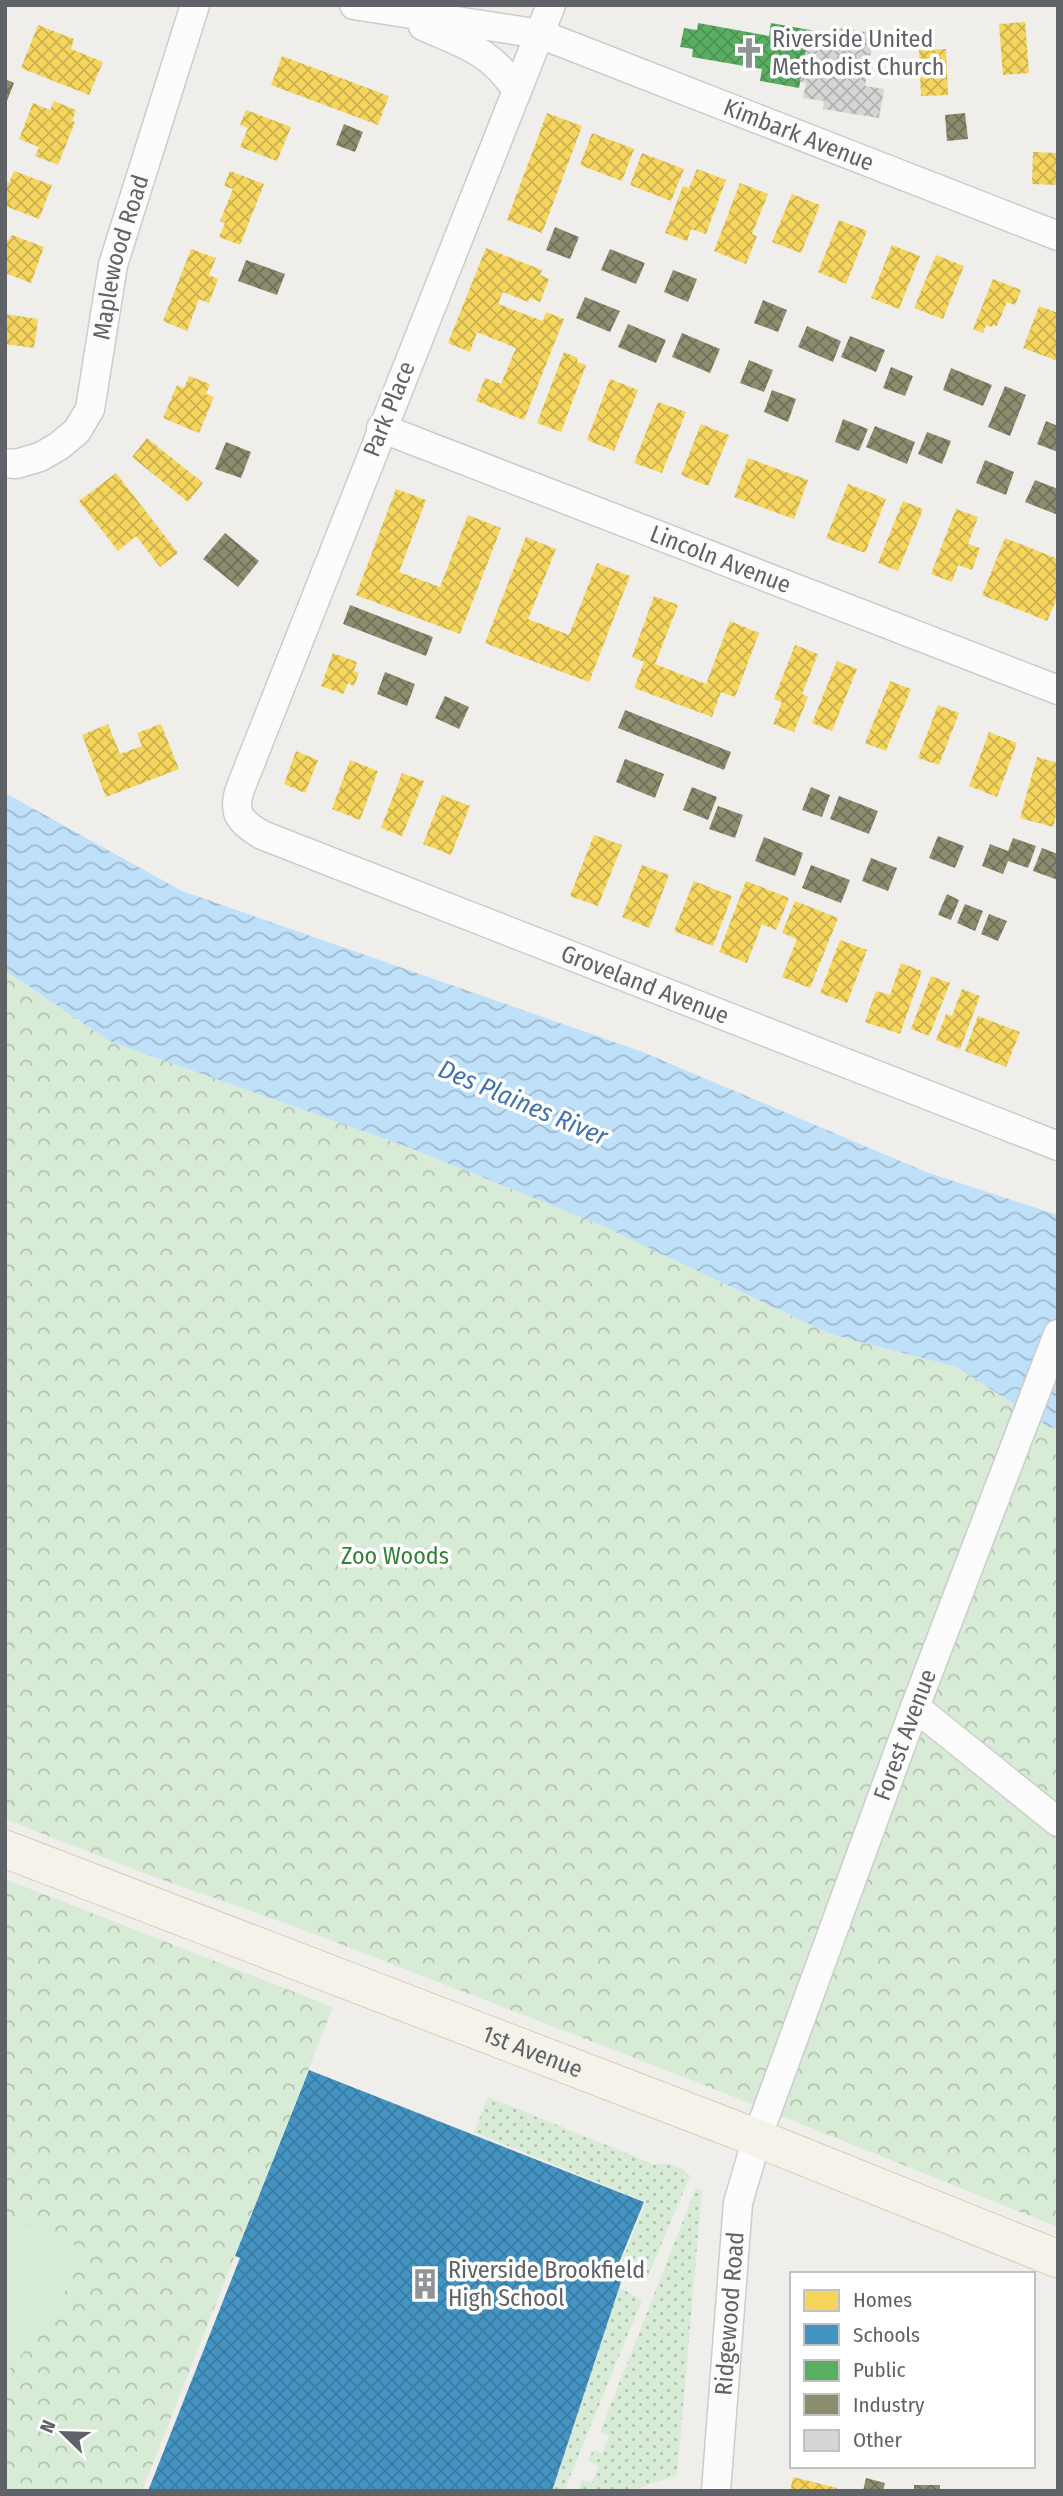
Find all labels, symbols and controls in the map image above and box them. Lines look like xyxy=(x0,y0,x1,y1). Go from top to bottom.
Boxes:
place label: Riverside United Methodist Church xyxy=(772,25,944,81)
church icon: Riverside United Methodist Church xyxy=(732,36,766,70)
street label: Kimbark Avenue xyxy=(720,93,878,177)
street label: Maplewood Road xyxy=(87,171,155,342)
street label: Park Place xyxy=(357,357,421,461)
street label: Lincoln Avenue xyxy=(646,519,795,599)
street label: Groveland Avenue xyxy=(557,939,733,1030)
water label: Des Plaines River xyxy=(434,1053,613,1153)
park label: Zoo Woods xyxy=(341,1542,449,1570)
street label: Forest Avenue xyxy=(868,1665,942,1804)
street label: 1st Avenue xyxy=(478,2020,587,2084)
street label: Ridgewood Road xyxy=(709,2231,750,2396)
place label: Riverside Brookfield High School xyxy=(448,2256,645,2312)
building icon: Riverside Brookfield High School xyxy=(408,2267,442,2301)
legend xyxy=(790,2272,1035,2468)
text: Homes xyxy=(853,2287,912,2313)
text: Schools xyxy=(853,2322,920,2348)
text: Public xyxy=(853,2357,905,2383)
text: Industry xyxy=(853,2392,925,2418)
north arrow xyxy=(28,2398,98,2468)
text: N xyxy=(35,2417,61,2436)
text: Other xyxy=(853,2427,902,2453)

